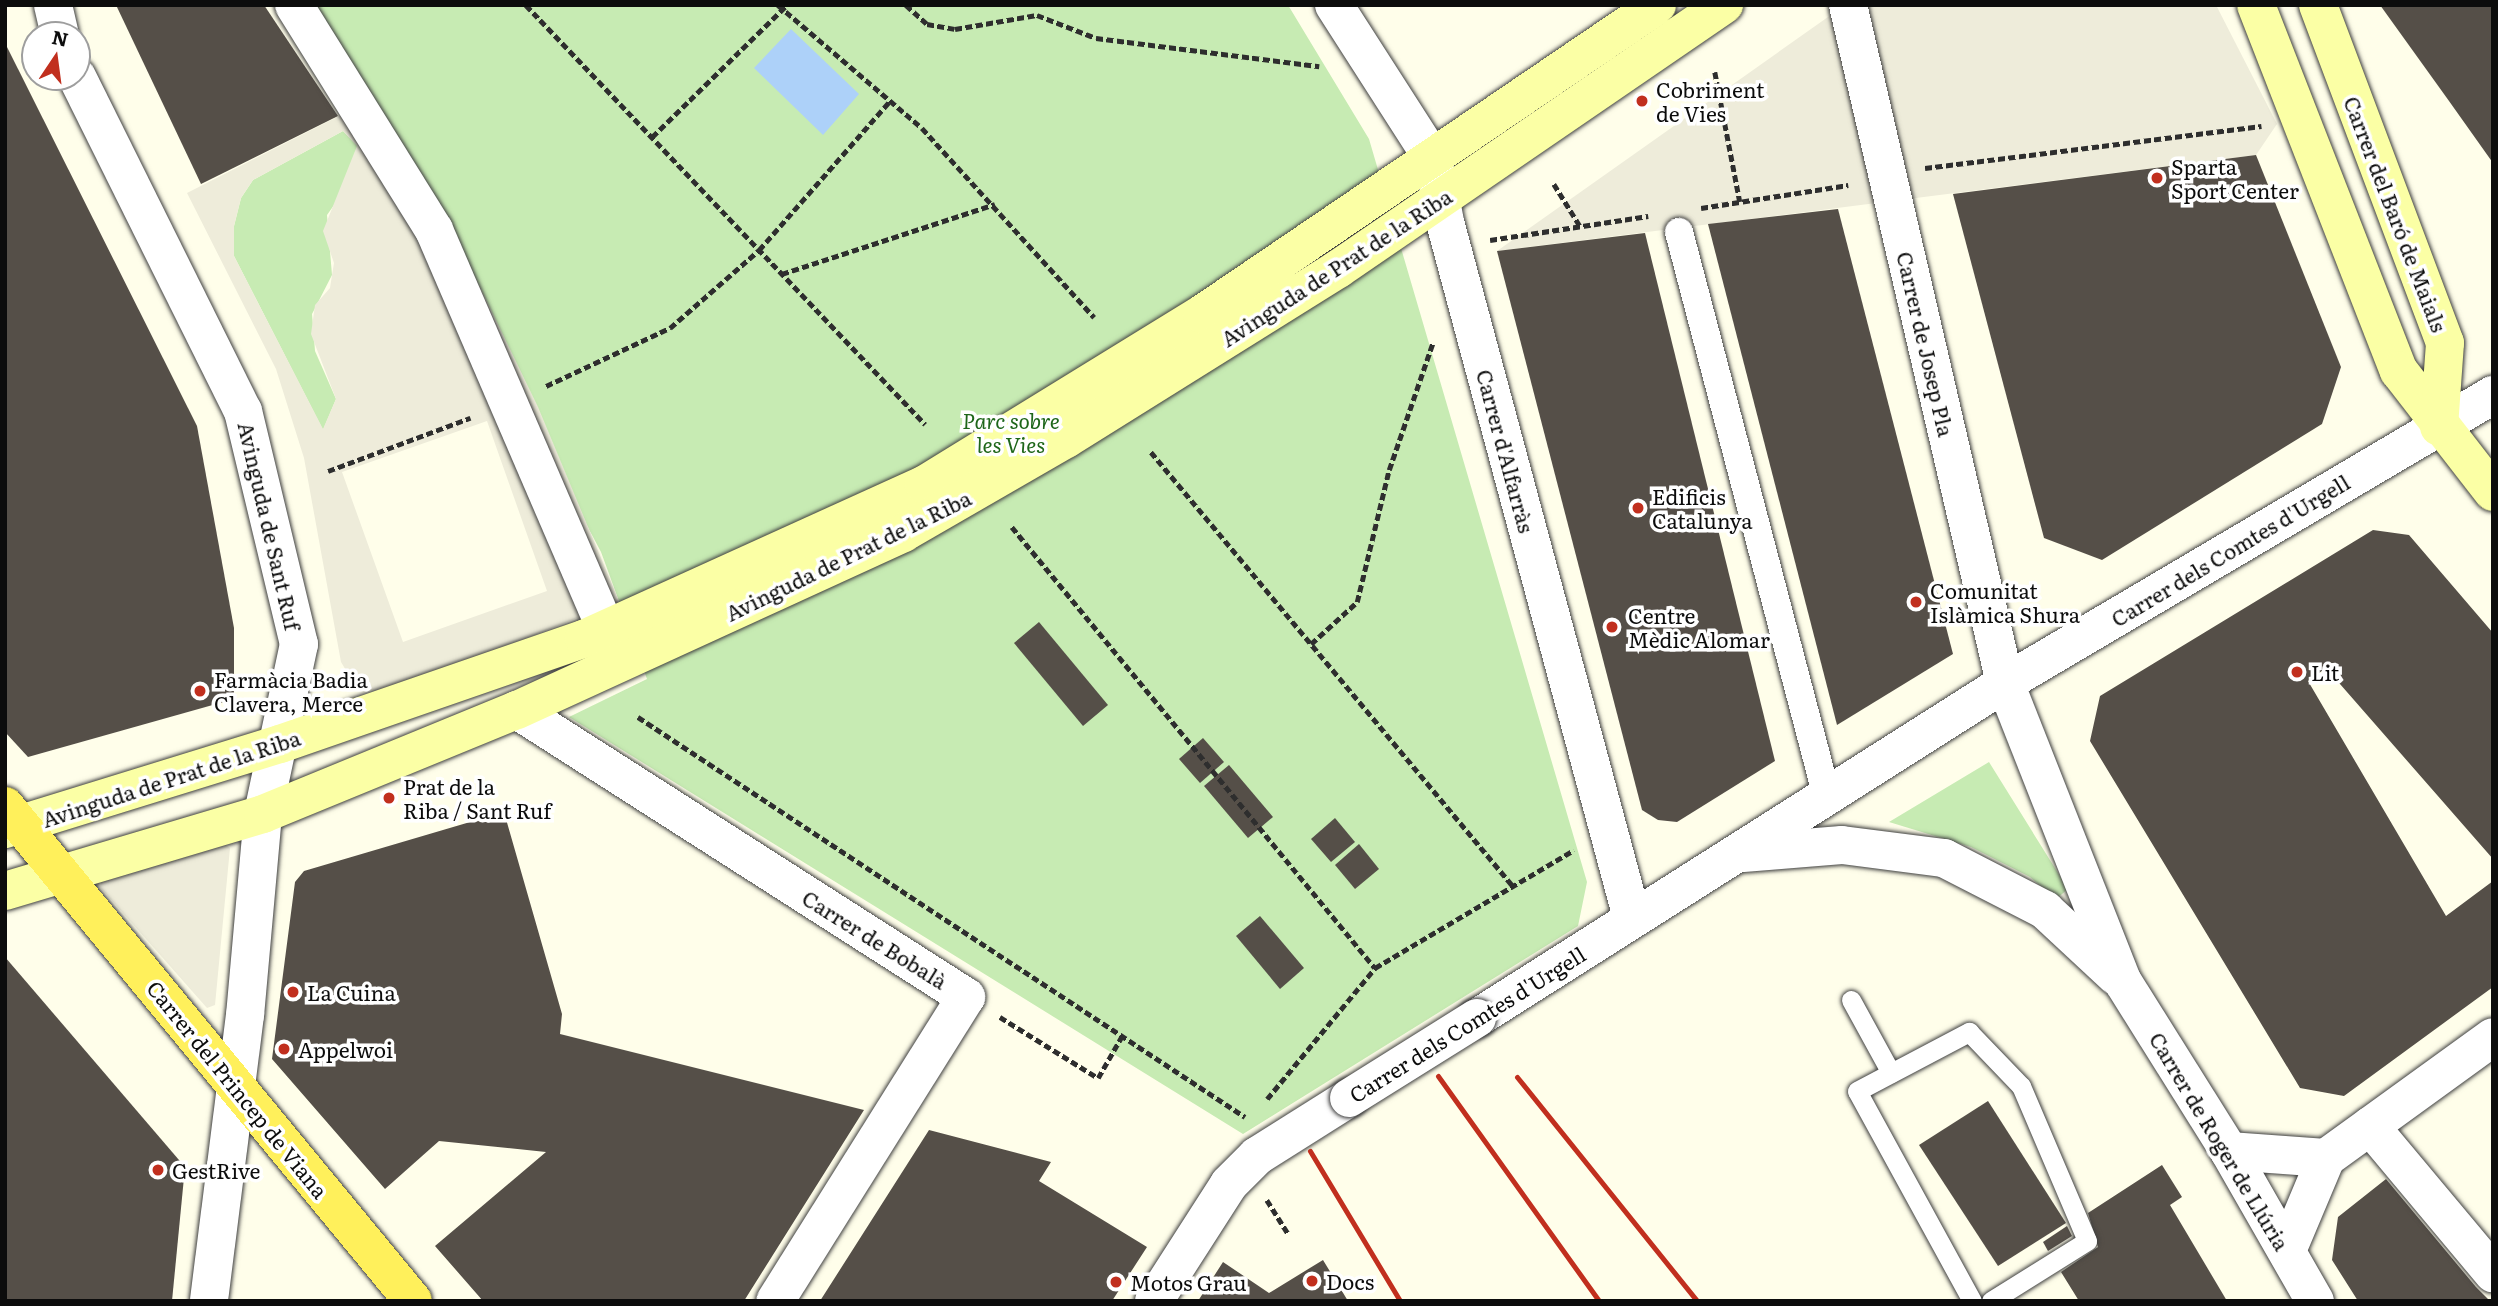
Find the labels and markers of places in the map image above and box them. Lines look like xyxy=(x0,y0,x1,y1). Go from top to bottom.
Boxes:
place label: Cobriment de Vies xyxy=(1656,76,1765,126)
marker: Cobriment de Vies xyxy=(1634,93,1650,109)
place label: Sparta Sport Center xyxy=(2171,153,2299,203)
marker: Sparta Sport Center xyxy=(2149,170,2165,186)
place label: Edificis Catalunya xyxy=(1652,483,1753,533)
marker: Edificis Catalunya xyxy=(1630,500,1646,516)
place label: Comunitat Islàmica Shura xyxy=(1930,577,2080,627)
marker: Comunitat Islàmica Shura xyxy=(1908,594,1924,610)
place label: Centre Mèdic Alomar xyxy=(1628,602,1770,652)
marker: Centre Mèdic Alomar xyxy=(1602,617,1622,637)
place label: Lit xyxy=(2311,659,2339,685)
marker: Lit xyxy=(2289,664,2305,680)
place label: Farmàcia Badia Clavera, Merce xyxy=(214,666,368,716)
marker: Farmàcia Badia Clavera, Merce xyxy=(192,683,208,699)
place label: Prat de la Riba / Sant Ruf xyxy=(403,773,551,823)
marker: Prat de la Riba / Sant Ruf xyxy=(381,790,397,806)
place label: La Cuina xyxy=(307,979,396,1005)
marker: La Cuina xyxy=(285,984,301,1000)
place label: Appelwoi xyxy=(298,1036,393,1062)
marker: Appelwoi xyxy=(276,1041,292,1057)
place label: GestRive xyxy=(172,1157,261,1183)
marker: GestRive xyxy=(150,1162,166,1178)
place label: Docs xyxy=(1326,1268,1374,1294)
place label: Motos Grau xyxy=(1130,1269,1247,1295)
marker: Docs xyxy=(1304,1273,1320,1289)
marker: Motos Grau xyxy=(1108,1274,1124,1290)

